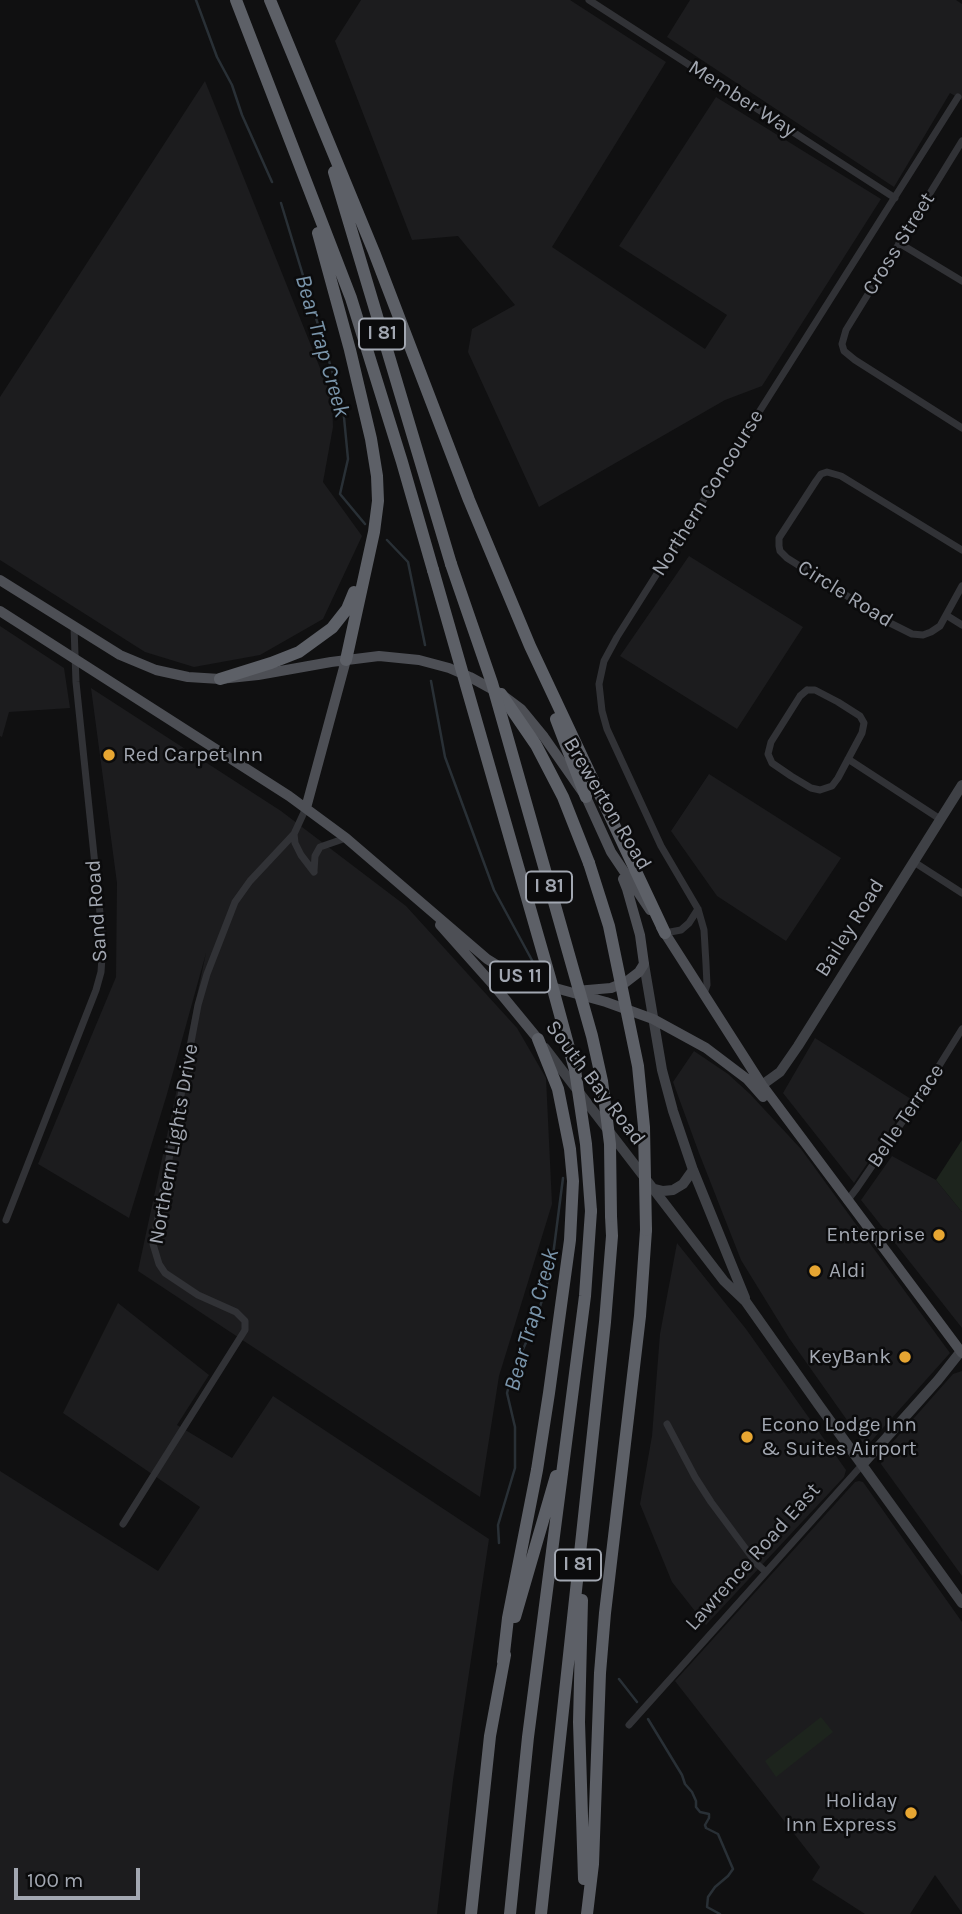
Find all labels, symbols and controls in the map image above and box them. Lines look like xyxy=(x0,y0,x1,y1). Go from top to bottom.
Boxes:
street label: Member Way xyxy=(683,55,801,143)
street label: Cross Street xyxy=(857,188,941,300)
water label: Bear Trap Creek xyxy=(288,272,356,420)
road number: I 81 xyxy=(359,318,405,350)
street label: Northern Concourse xyxy=(647,405,769,581)
street label: Circle Road xyxy=(793,555,897,633)
street label: Brewerton Road xyxy=(557,733,657,875)
place label: Red Carpet Inn xyxy=(123,742,263,768)
marker: Red Carpet Inn xyxy=(101,747,117,763)
street label: Sand Road xyxy=(81,859,113,963)
road number: I 81 xyxy=(526,872,572,902)
street label: Bailey Road xyxy=(810,874,890,982)
road number: US 11 xyxy=(490,962,550,993)
street label: South Bay Road xyxy=(540,1015,650,1151)
street label: Northern Lights Drive xyxy=(144,1042,204,1246)
street label: Belle Terrace xyxy=(862,1059,950,1173)
place label: Enterprise xyxy=(826,1222,925,1248)
marker: Enterprise xyxy=(931,1227,947,1243)
water label: Bear Trap Creek xyxy=(498,1246,566,1394)
place label: Aldi xyxy=(829,1258,866,1284)
marker: Aldi xyxy=(807,1263,823,1279)
place label: KeyBank xyxy=(809,1344,891,1370)
marker: KeyBank xyxy=(897,1349,913,1365)
place label: Econo Lodge Inn & Suites Airport xyxy=(761,1412,917,1462)
marker: Econo Lodge Inn & Suites Airport xyxy=(739,1429,755,1445)
street label: Lawrence Road East xyxy=(680,1478,826,1636)
road number: I 81 xyxy=(555,1550,601,1581)
place label: Holiday Inn Express xyxy=(786,1788,897,1838)
marker: Holiday Inn Express xyxy=(903,1805,919,1821)
scale bar xyxy=(18,1854,144,1898)
text: 100 m xyxy=(27,1868,84,1892)

